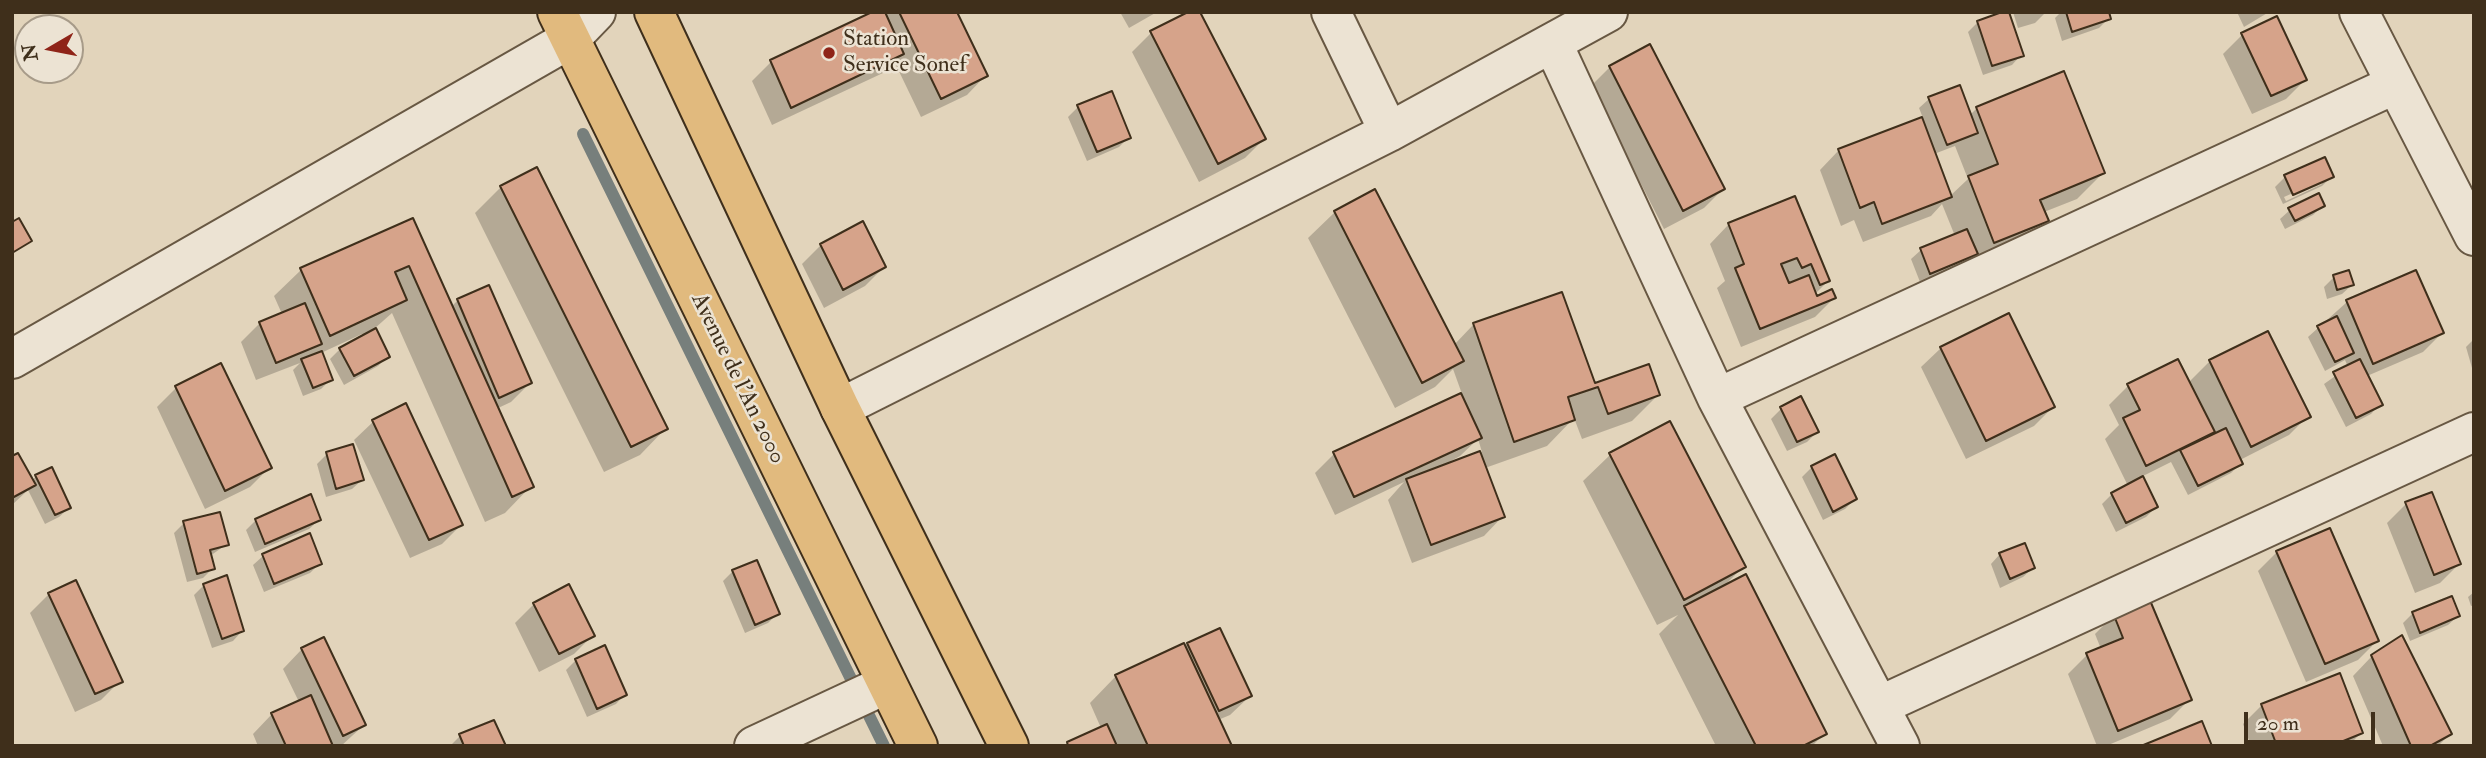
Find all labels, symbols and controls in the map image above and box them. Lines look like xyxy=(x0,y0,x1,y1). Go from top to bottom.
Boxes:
north arrow xyxy=(14,14,84,84)
place label: Station Service Sonef xyxy=(843,26,967,80)
text: N xyxy=(17,42,44,63)
marker: Station Service Sonef xyxy=(821,45,837,61)
street label: Avenue de l'An 2000 xyxy=(684,289,790,469)
scale bar xyxy=(2248,698,2379,742)
text: 20 m xyxy=(2257,710,2299,737)

